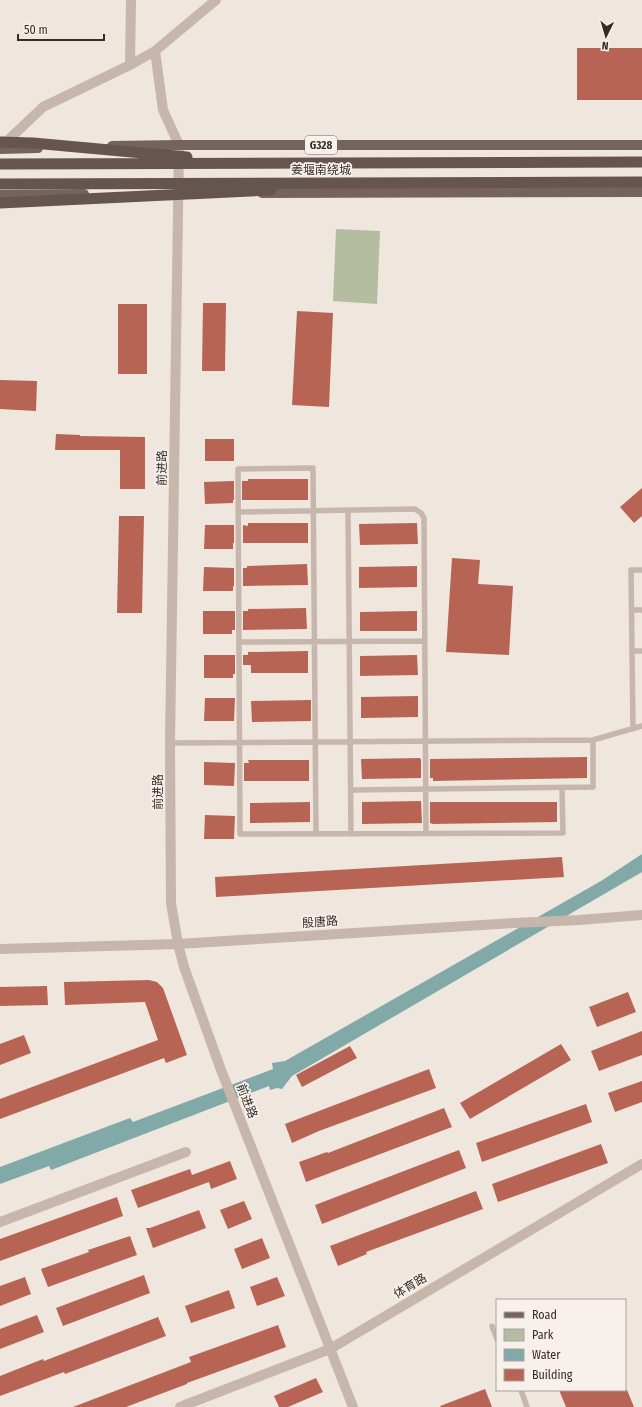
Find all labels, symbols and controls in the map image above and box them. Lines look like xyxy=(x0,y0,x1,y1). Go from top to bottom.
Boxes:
scale bar xyxy=(18,16,104,42)
north arrow xyxy=(586,16,626,56)
text: 50 m xyxy=(24,23,48,37)
text: N xyxy=(601,39,609,52)
road number: G328 xyxy=(305,136,337,154)
street label: 姜堰南绕城 xyxy=(291,163,351,177)
street label: 前进路 xyxy=(155,450,169,486)
street label: 前进路 xyxy=(151,774,165,810)
street label: 殷唐路 xyxy=(302,914,338,930)
street label: 前进路 xyxy=(234,1082,260,1120)
street label: 体育路 xyxy=(391,1271,429,1301)
legend xyxy=(496,1299,626,1391)
text: Road xyxy=(532,1308,557,1322)
text: Park xyxy=(532,1328,554,1342)
text: Water xyxy=(532,1348,561,1362)
text: Building xyxy=(532,1368,573,1382)

